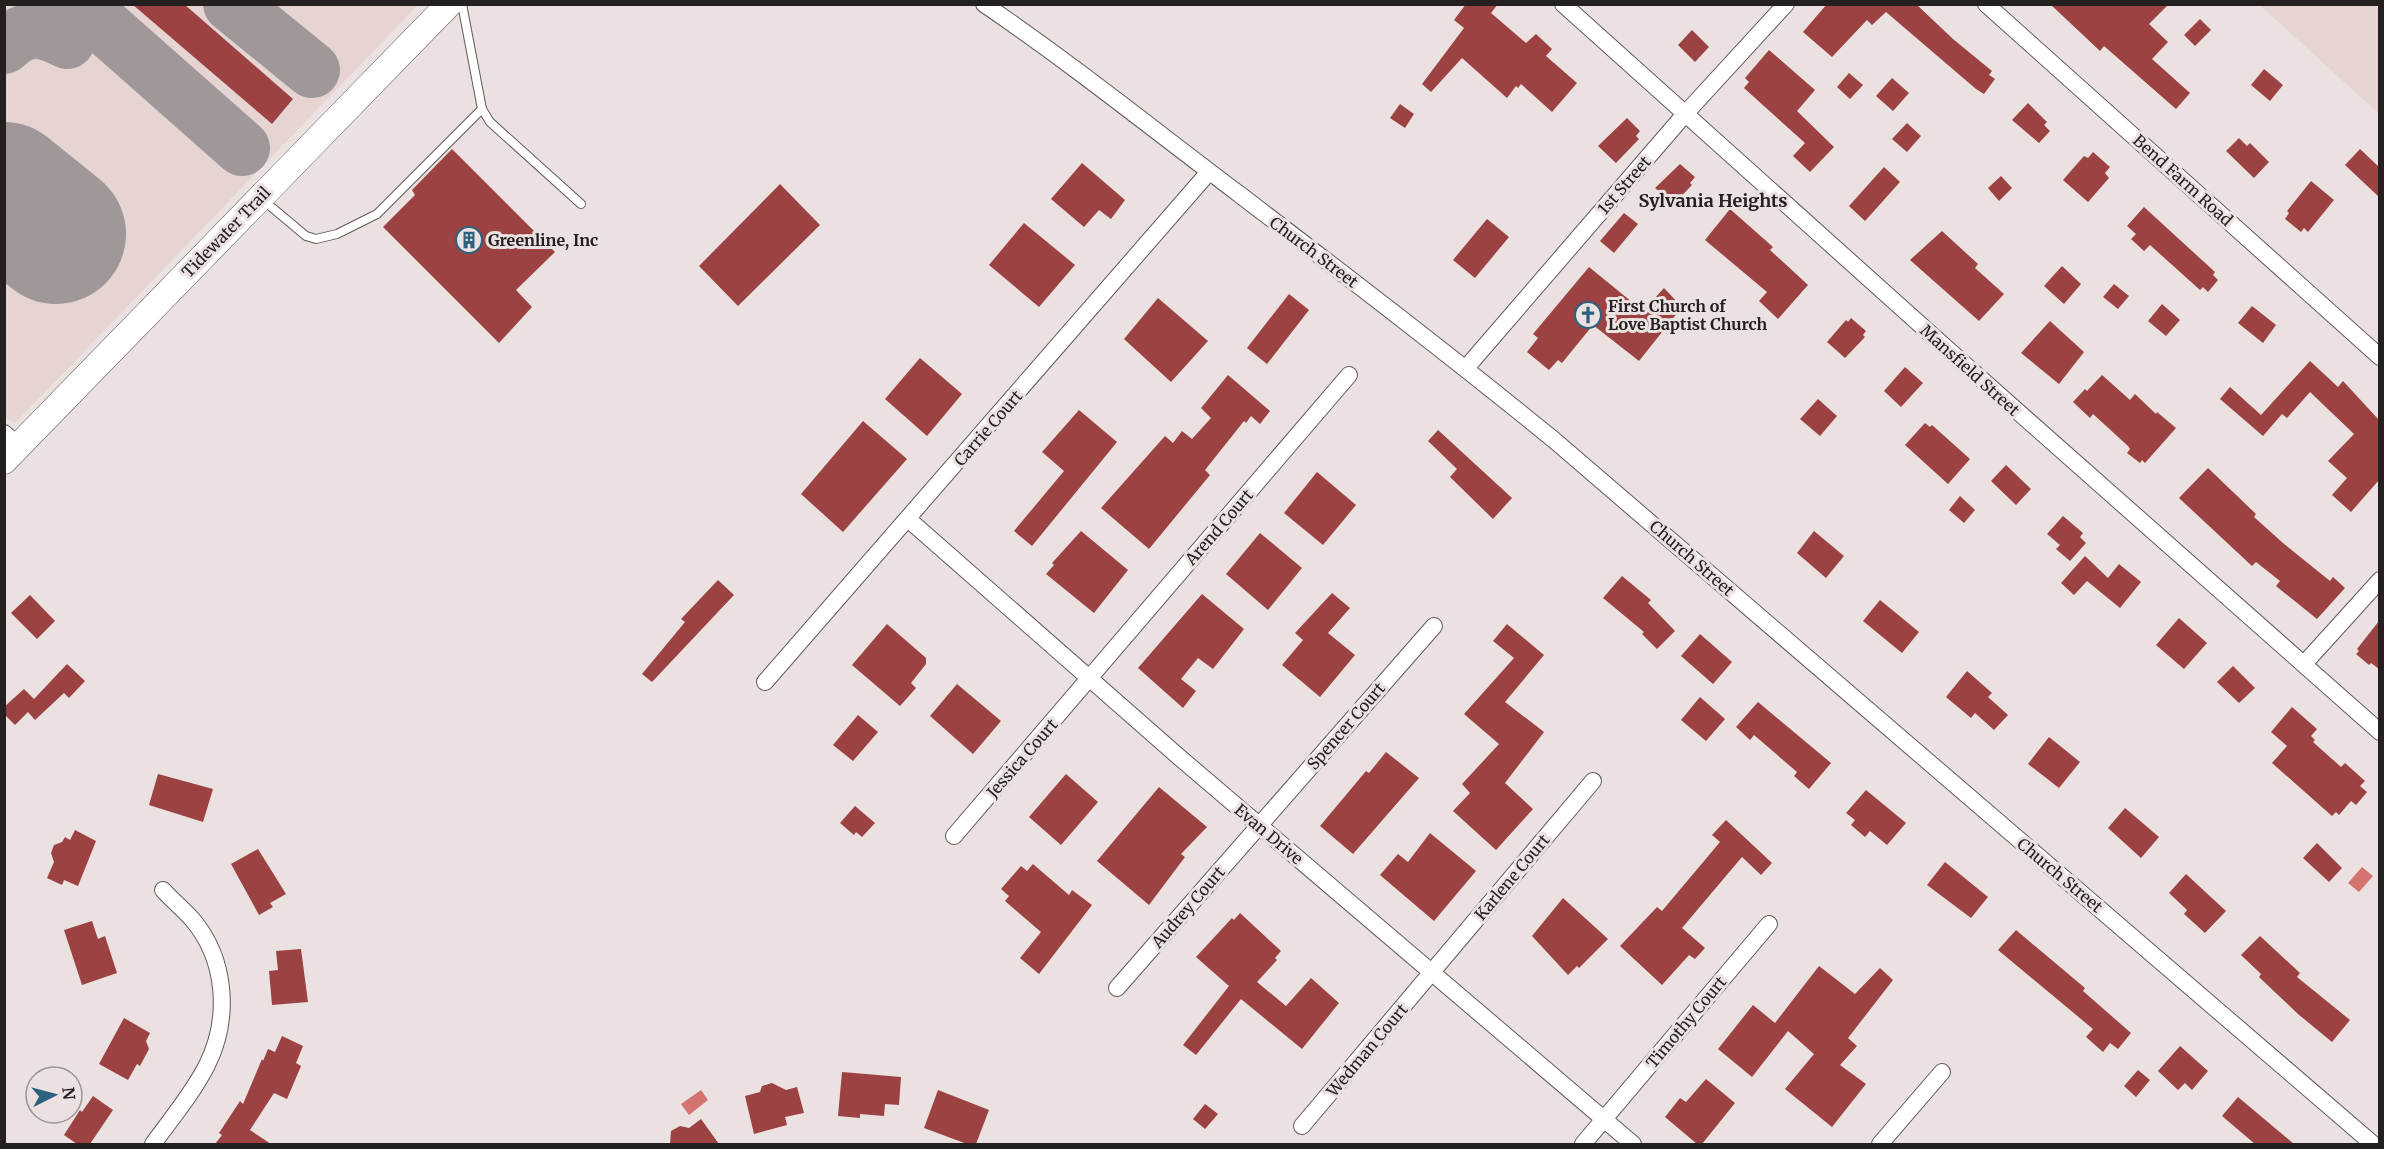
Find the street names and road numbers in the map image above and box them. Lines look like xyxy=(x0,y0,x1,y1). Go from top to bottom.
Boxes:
street label: Bend Farm Road xyxy=(2129,130,2237,230)
street label: 1st Street xyxy=(1593,151,1655,218)
street label: Tidewater Trail xyxy=(178,182,274,282)
street label: Church Street xyxy=(1266,212,1363,292)
street label: Mansfield Street xyxy=(1916,320,2024,420)
street label: Carrie Court xyxy=(950,385,1027,470)
street label: Arend Court xyxy=(1180,485,1258,570)
street label: Church Street xyxy=(1646,516,1739,601)
street label: Spencer Court xyxy=(1303,678,1390,774)
street label: Jessica Court xyxy=(982,714,1062,802)
street label: Evan Drive xyxy=(1231,800,1307,868)
street label: Karlene Court xyxy=(1470,829,1554,924)
street label: Church Street xyxy=(2013,833,2107,917)
street label: Audrey Court xyxy=(1146,861,1229,953)
street label: Timothy Court xyxy=(1642,971,1731,1072)
street label: Wedman Court xyxy=(1322,999,1412,1101)

